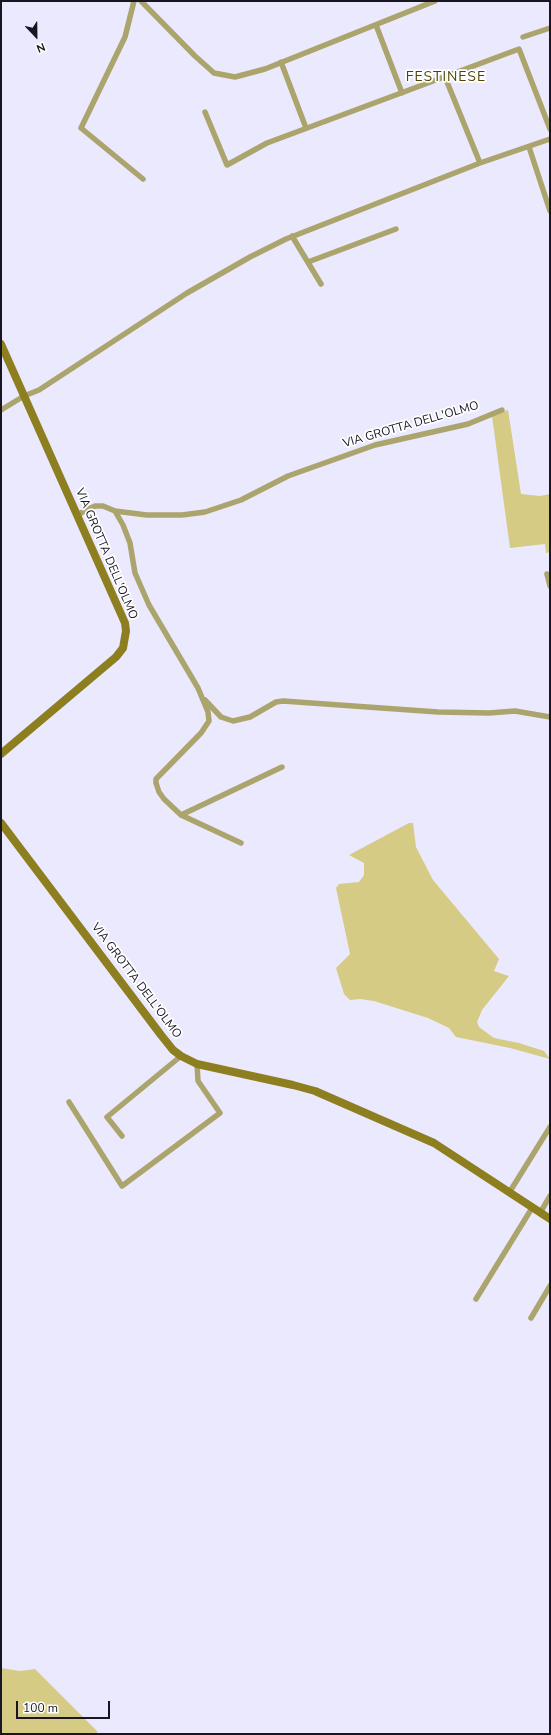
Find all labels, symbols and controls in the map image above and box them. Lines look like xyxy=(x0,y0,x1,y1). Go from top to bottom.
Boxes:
north arrow xyxy=(16,16,56,56)
text: N xyxy=(34,39,47,56)
district label: FESTINESE xyxy=(406,70,486,86)
street label: VIA GROTTA DELL'OLMO xyxy=(341,399,481,451)
street label: VIA GROTTA DELL'OLMO xyxy=(72,486,140,622)
street label: VIA GROTTA DELL'OLMO xyxy=(88,920,184,1042)
scale bar xyxy=(18,1693,112,1719)
text: 100 m xyxy=(23,1700,58,1716)

